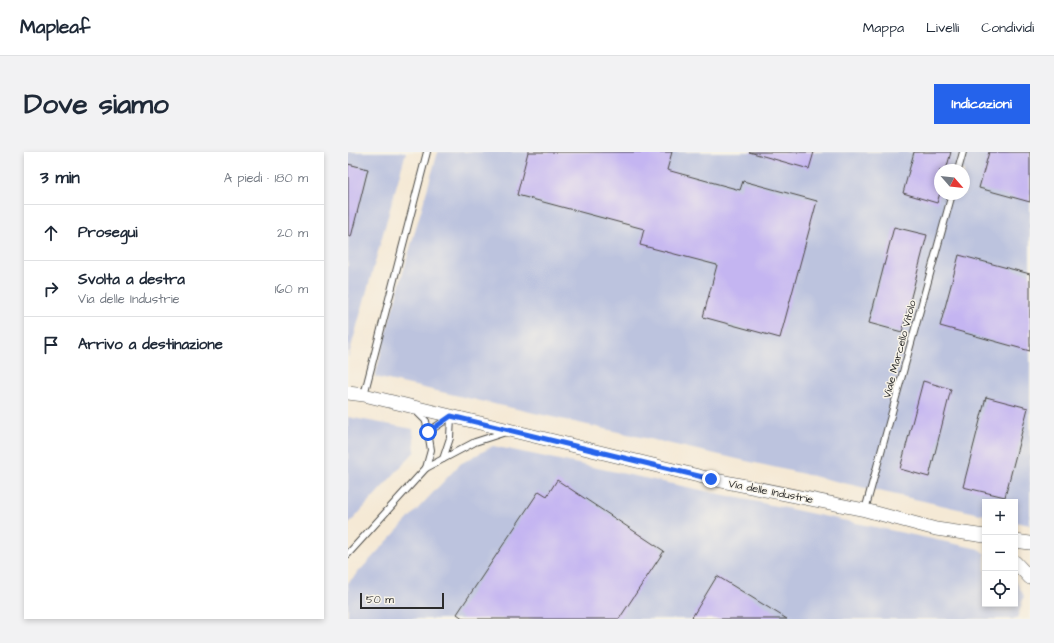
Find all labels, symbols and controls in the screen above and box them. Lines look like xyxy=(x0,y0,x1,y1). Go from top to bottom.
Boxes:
text: Mapleaf xyxy=(20,14,90,41)
text: Mappa xyxy=(863,18,904,38)
text: Livelli xyxy=(926,18,959,38)
text: Condividi xyxy=(981,18,1034,38)
button: Indicazioni xyxy=(934,84,1030,124)
text: Dove siamo xyxy=(24,85,169,124)
north arrow xyxy=(934,164,970,200)
text: 3 min xyxy=(40,166,80,190)
text: A piedi · 180 m xyxy=(224,169,308,187)
icon: ahead xyxy=(40,222,62,244)
text: Prosegui xyxy=(78,222,138,243)
text: 20 m xyxy=(277,224,308,242)
text: Svolta a destra xyxy=(78,269,185,290)
icon: right xyxy=(40,278,62,300)
text: 160 m xyxy=(275,280,308,298)
text: Via delle Industrie xyxy=(78,290,180,308)
street label: Viale Marcello Vitolo xyxy=(879,298,920,400)
icon: arrive xyxy=(40,334,62,356)
text: Arrivo a destinazione xyxy=(78,334,223,355)
route start xyxy=(419,423,437,441)
route end xyxy=(702,470,720,488)
street label: Via delle Industrie xyxy=(727,476,815,507)
map controls xyxy=(982,499,1018,607)
button: + xyxy=(982,499,1018,535)
button: − xyxy=(982,535,1018,571)
button: locate xyxy=(982,571,1018,607)
scale bar xyxy=(360,591,444,610)
text: 50 m xyxy=(366,592,394,607)

